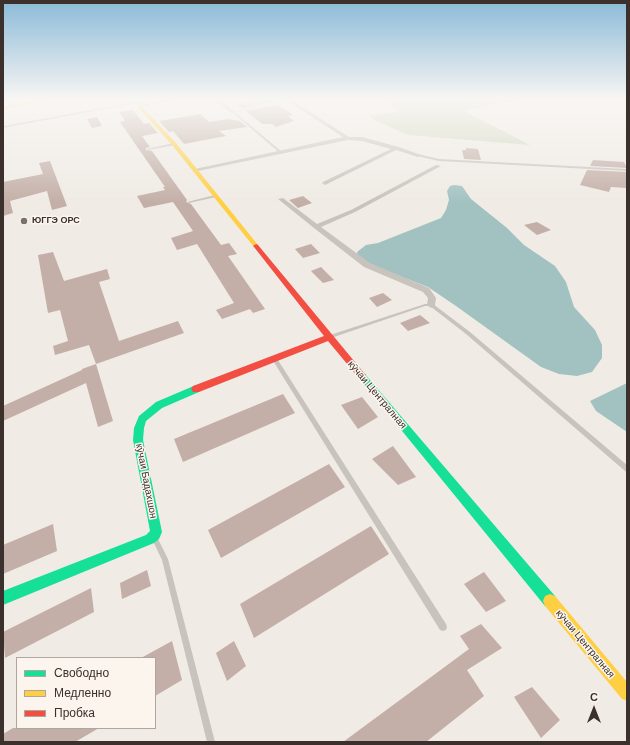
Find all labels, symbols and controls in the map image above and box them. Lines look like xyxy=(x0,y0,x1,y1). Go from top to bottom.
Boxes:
marker: ЮГГЭ ОРС xyxy=(19,216,29,226)
place label: ЮГГЭ ОРС xyxy=(32,216,80,226)
street label: кӯчаи Централная xyxy=(345,359,409,431)
street label: кӯчаи Бадахшон xyxy=(133,442,159,520)
street label: кӯчаи Централная xyxy=(553,608,617,680)
legend xyxy=(16,657,156,729)
text: Свободно xyxy=(54,666,109,680)
text: Медленно xyxy=(54,686,111,700)
north arrow xyxy=(574,689,614,729)
text: С xyxy=(590,691,598,703)
text: Пробка xyxy=(54,706,95,720)

